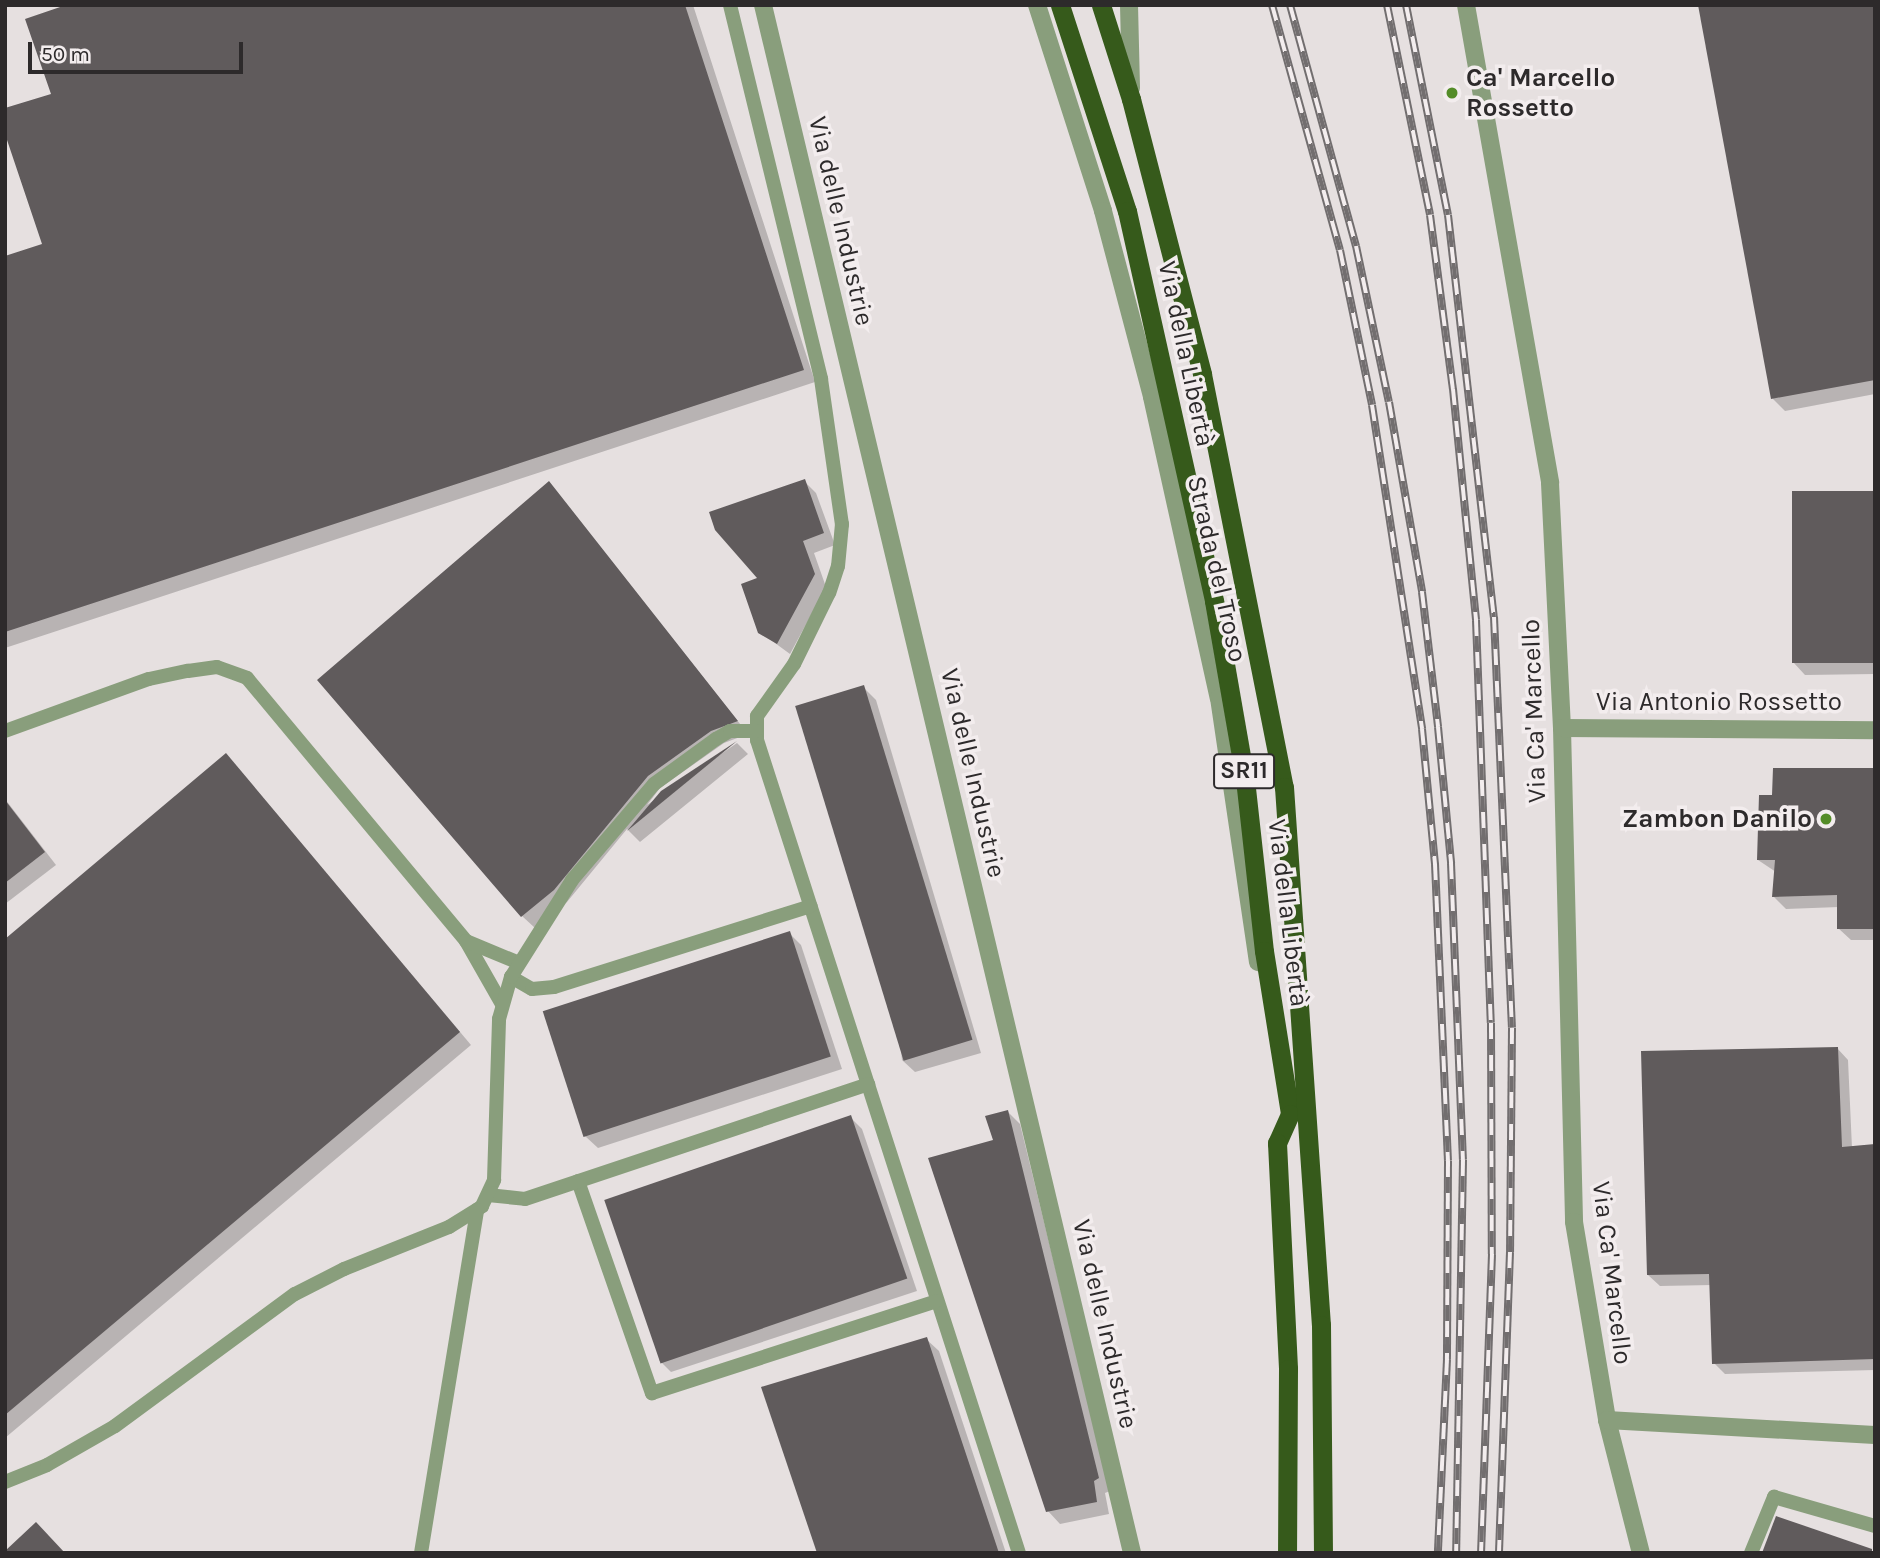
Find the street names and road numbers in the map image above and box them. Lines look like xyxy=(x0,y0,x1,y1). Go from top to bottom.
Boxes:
street label: Via delle Industrie xyxy=(802,113,880,329)
street label: Via della Libertà xyxy=(1151,258,1221,450)
street label: Strada del Troso xyxy=(1180,473,1254,665)
street label: Via Ca' Marcello xyxy=(1515,618,1553,804)
street label: Via delle Industrie xyxy=(934,665,1012,881)
street label: Via Antonio Rossetto xyxy=(1596,686,1842,718)
road number: SR11 xyxy=(1212,750,1276,792)
street label: Via della Libertà xyxy=(1261,817,1315,1009)
street label: Via Ca' Marcello xyxy=(1585,1180,1639,1366)
street label: Via delle Industrie xyxy=(1066,1216,1144,1432)

